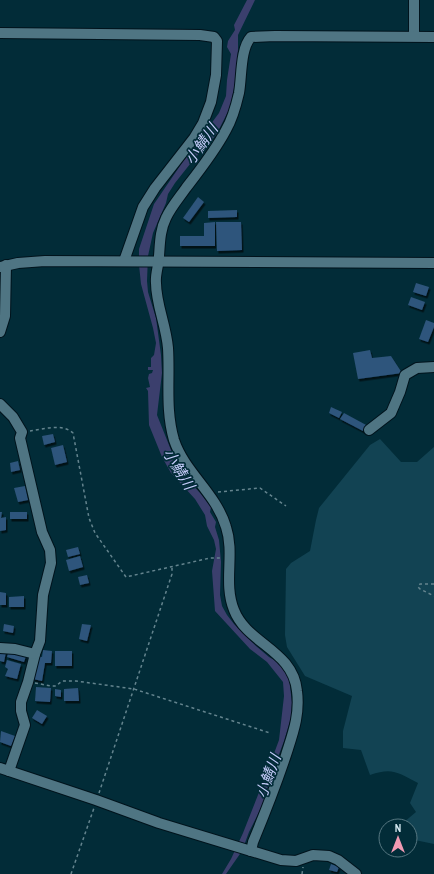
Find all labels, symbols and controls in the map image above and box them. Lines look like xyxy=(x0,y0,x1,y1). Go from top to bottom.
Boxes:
water label: 小鯖川 xyxy=(179,118,224,168)
water label: 小鯖川 xyxy=(158,444,201,495)
water label: 小鯖川 xyxy=(250,749,286,801)
north arrow xyxy=(378,818,418,858)
text: N xyxy=(395,821,401,835)

